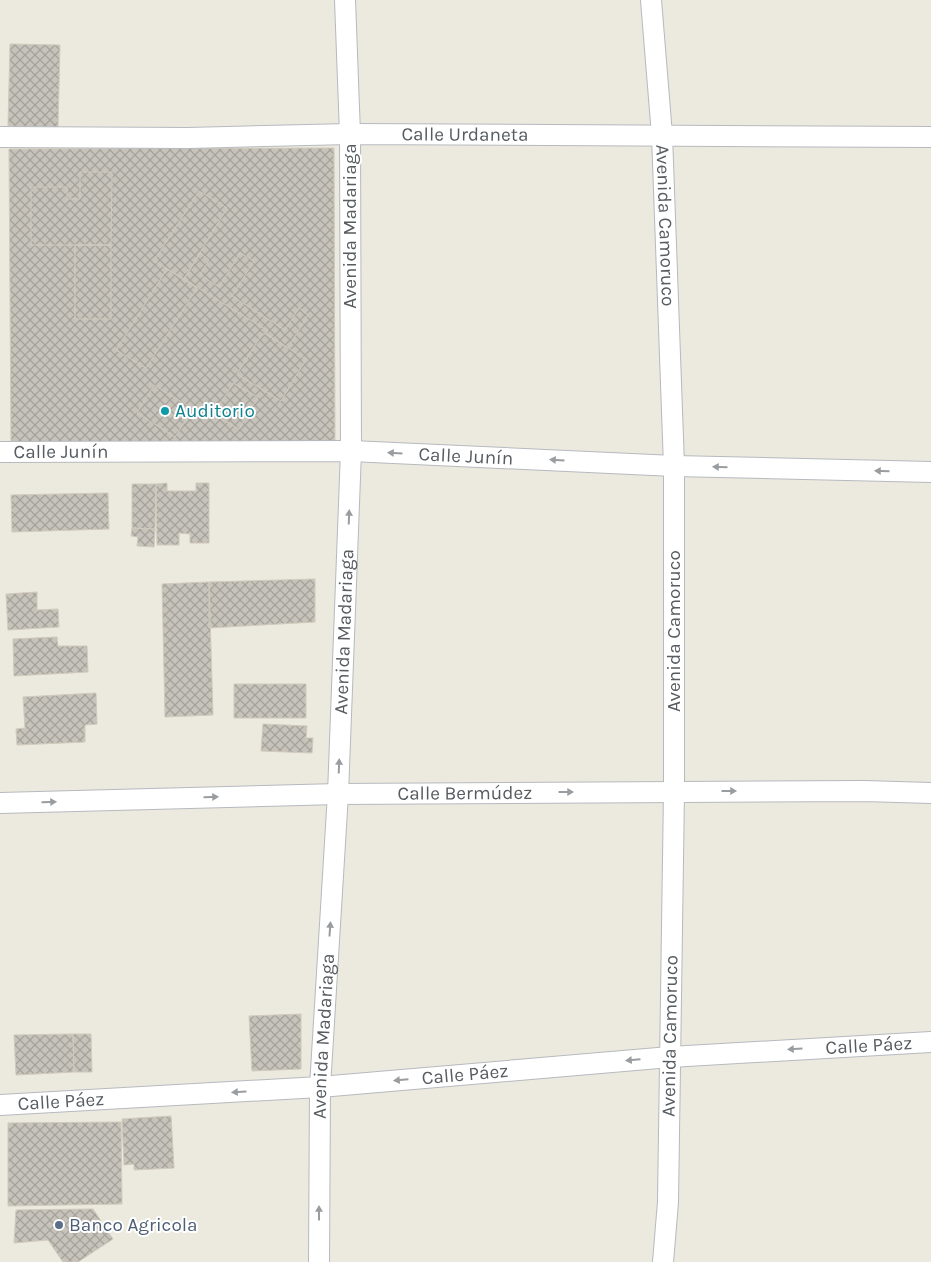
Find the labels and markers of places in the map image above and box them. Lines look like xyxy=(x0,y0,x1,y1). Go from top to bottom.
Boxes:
place label: Auditorio xyxy=(175,400,255,422)
marker: Auditorio xyxy=(159,405,171,417)
place label: Banco Agricola xyxy=(69,1214,198,1236)
marker: Banco Agricola xyxy=(53,1219,65,1231)

